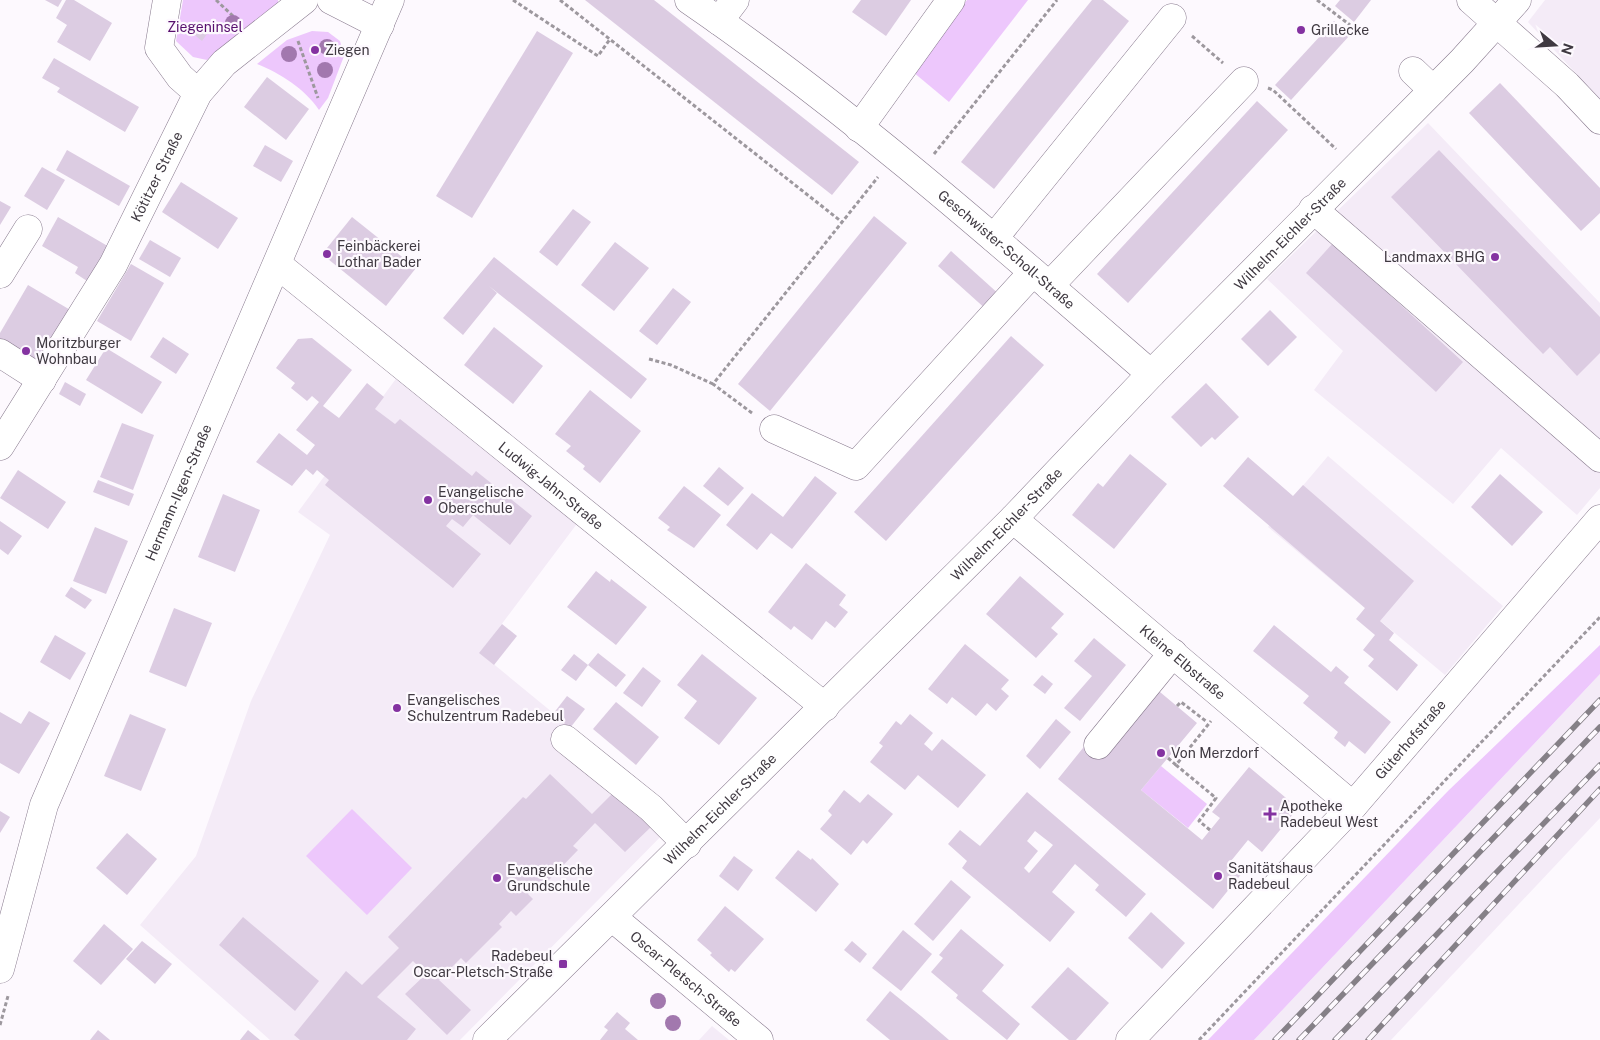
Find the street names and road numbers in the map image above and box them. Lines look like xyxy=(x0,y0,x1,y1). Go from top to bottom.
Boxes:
street label: Kötitzer Straße xyxy=(128,129,186,224)
street label: Wilhelm-Eichler-Straße xyxy=(1231,174,1349,293)
street label: Geschwister-Scholl-Straße xyxy=(935,187,1078,312)
street label: Hermann-Ilgen-Straße xyxy=(142,422,215,563)
street label: Ludwig-Jahn-Straße xyxy=(495,438,607,533)
street label: Wilhelm-Eichler-Straße xyxy=(948,465,1065,584)
street label: Kleine Elbstraße xyxy=(1137,622,1229,703)
street label: Güterhofstraße xyxy=(1372,696,1449,783)
street label: Wilhelm-Eichler-Straße xyxy=(661,750,780,868)
street label: Oscar-Pletsch-Straße xyxy=(627,928,745,1030)

